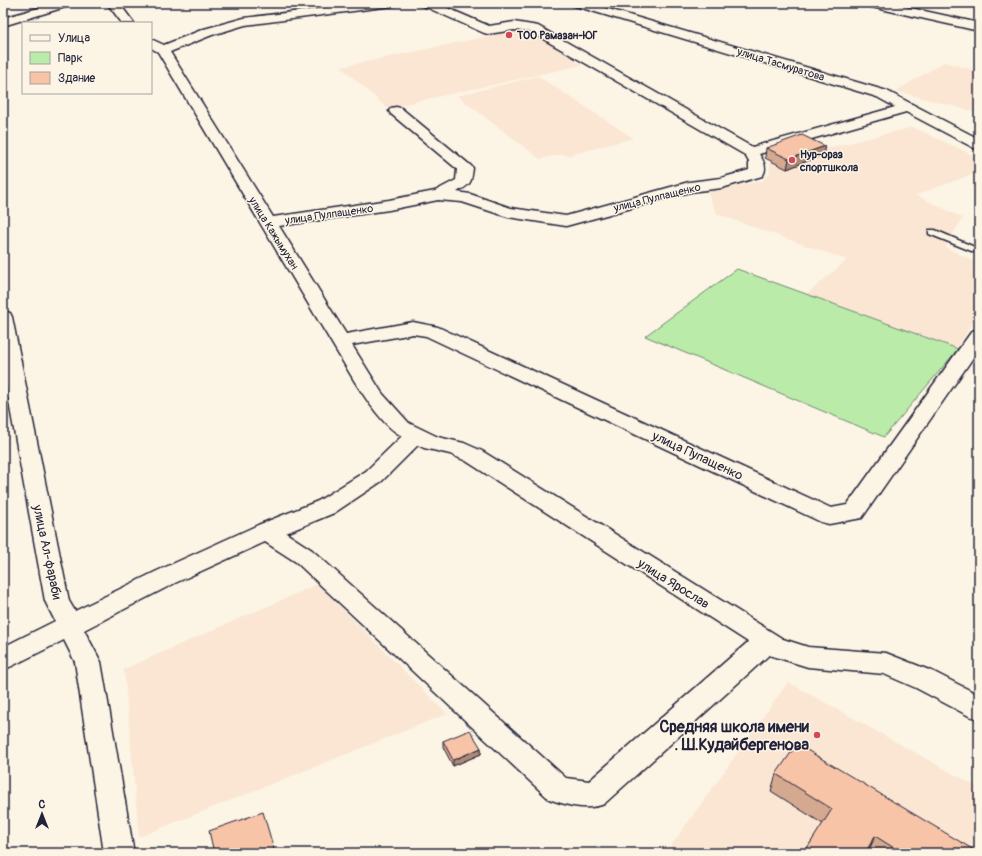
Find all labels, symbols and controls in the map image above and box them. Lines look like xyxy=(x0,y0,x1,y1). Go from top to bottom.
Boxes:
legend xyxy=(22,22,152,94)
place label: ТОО Рамазан-ЮГ xyxy=(516,29,598,42)
marker: ТОО Рамазан-ЮГ xyxy=(504,30,514,40)
text: Улица xyxy=(58,31,90,46)
street label: улица Тасмуратова xyxy=(735,45,826,84)
text: Парк xyxy=(58,51,83,66)
text: Здание xyxy=(58,71,95,86)
place label: Нур-ораз спортшкола xyxy=(799,148,858,174)
marker: Нур-ораз спортшкола xyxy=(787,155,797,165)
street label: улица Пулпащенко xyxy=(611,180,702,215)
street label: улица Кажымухан xyxy=(245,194,301,272)
street label: улица Пулпащенко xyxy=(283,202,374,227)
street label: улица Пупащенко xyxy=(649,427,746,484)
street label: улица Ал-фараби xyxy=(29,502,65,601)
street label: улица Ярослав xyxy=(634,555,712,612)
place label: Средняя школа имени . Ш.Кудайбергенова xyxy=(659,717,810,755)
marker: Средняя школа имени . Ш.Кудайбергенова xyxy=(812,730,822,740)
north arrow xyxy=(22,794,62,834)
text: С xyxy=(39,798,46,811)

